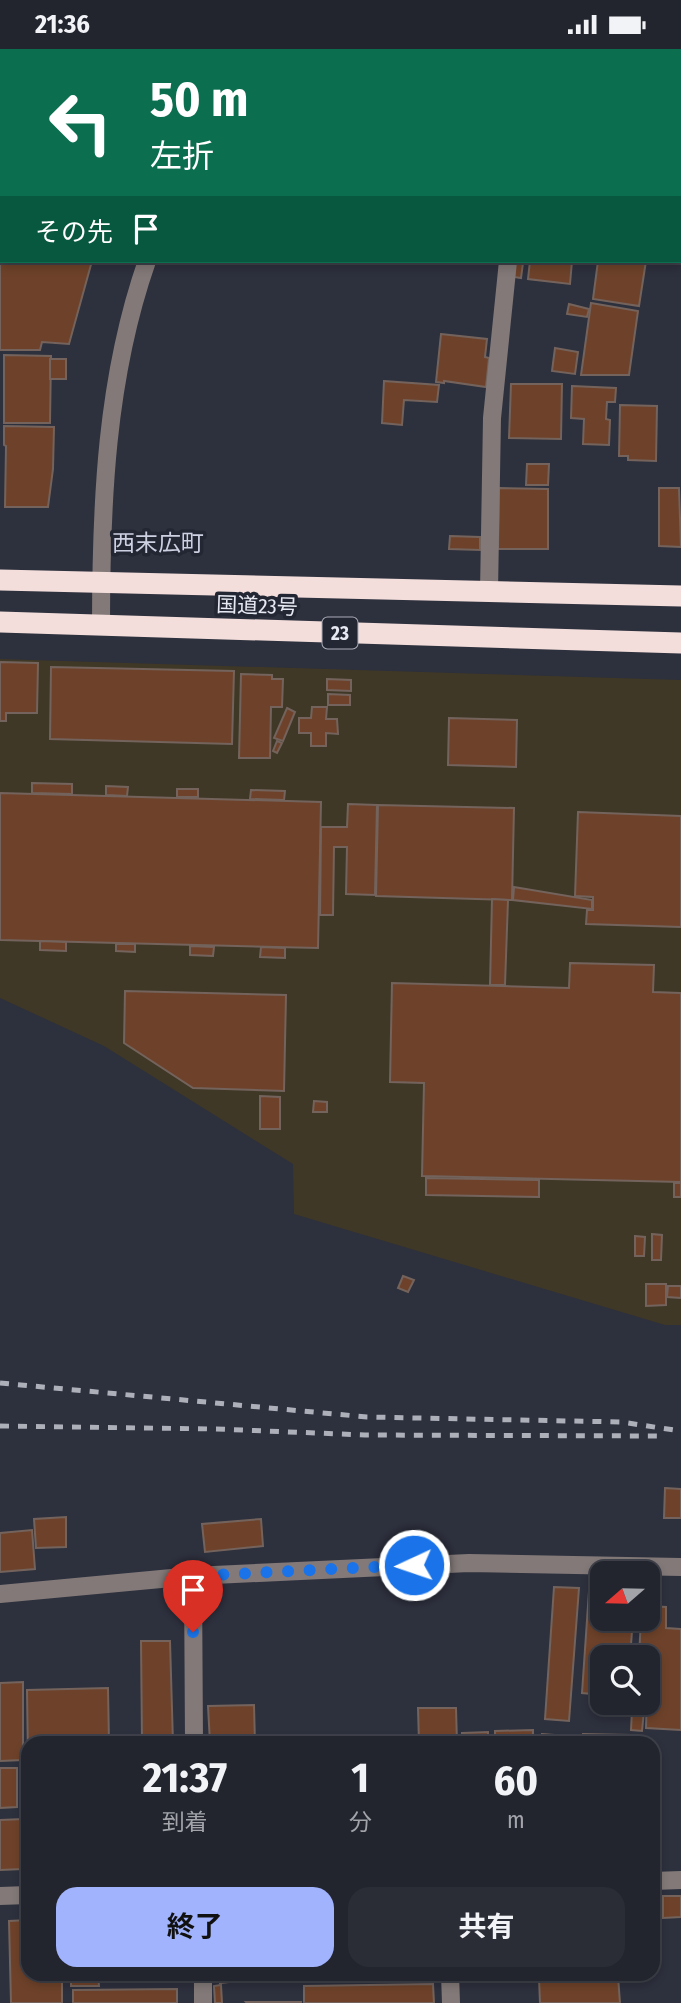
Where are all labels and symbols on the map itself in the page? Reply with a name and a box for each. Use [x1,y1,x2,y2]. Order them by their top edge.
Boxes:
district label: 西末広町 [112,529,204,557]
street label: 国道23号 [216,592,298,620]
road number: 23 [322,617,358,649]
position arrow [377,1528,451,1602]
pin [163,1560,223,1632]
north arrow [590,1561,660,1631]

